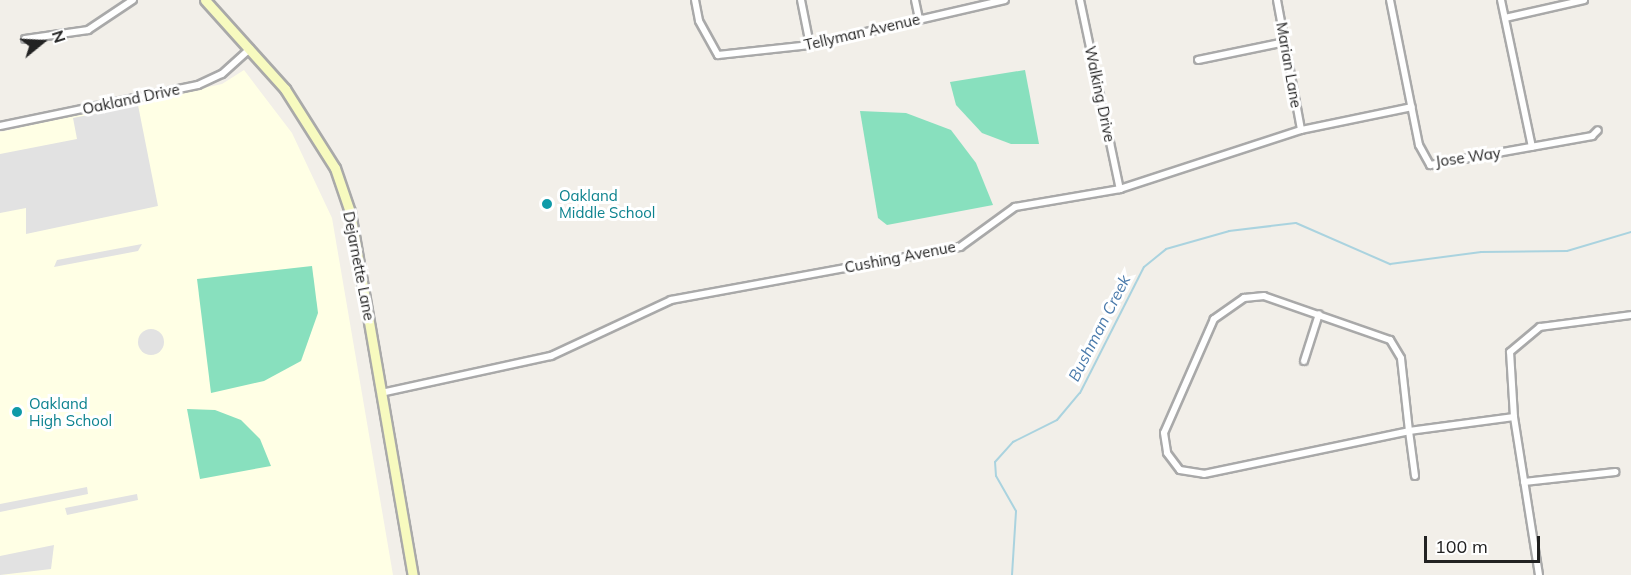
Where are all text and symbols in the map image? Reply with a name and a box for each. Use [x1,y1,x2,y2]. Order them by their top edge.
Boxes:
street label: Tellyman Avenue [802,10,922,54]
north arrow [12,12,72,72]
street label: Marian Lane [1273,21,1305,109]
text: N [48,28,70,45]
street label: Walking Drive [1081,44,1119,144]
street label: Oakland Drive [81,80,181,118]
street label: Jose Way [1434,144,1502,170]
place label: Oakland Middle School [559,186,655,221]
marker: Oakland Middle School [540,197,554,211]
street label: Dejarnette Lane [340,210,378,322]
street label: Cushing Avenue [843,237,957,277]
water label: Bushman Creek [1064,272,1134,384]
place label: Oakland High School [29,394,112,429]
marker: Oakland High School [10,405,24,419]
scale bar [1427,524,1542,562]
text: 100 m [1435,535,1488,558]

